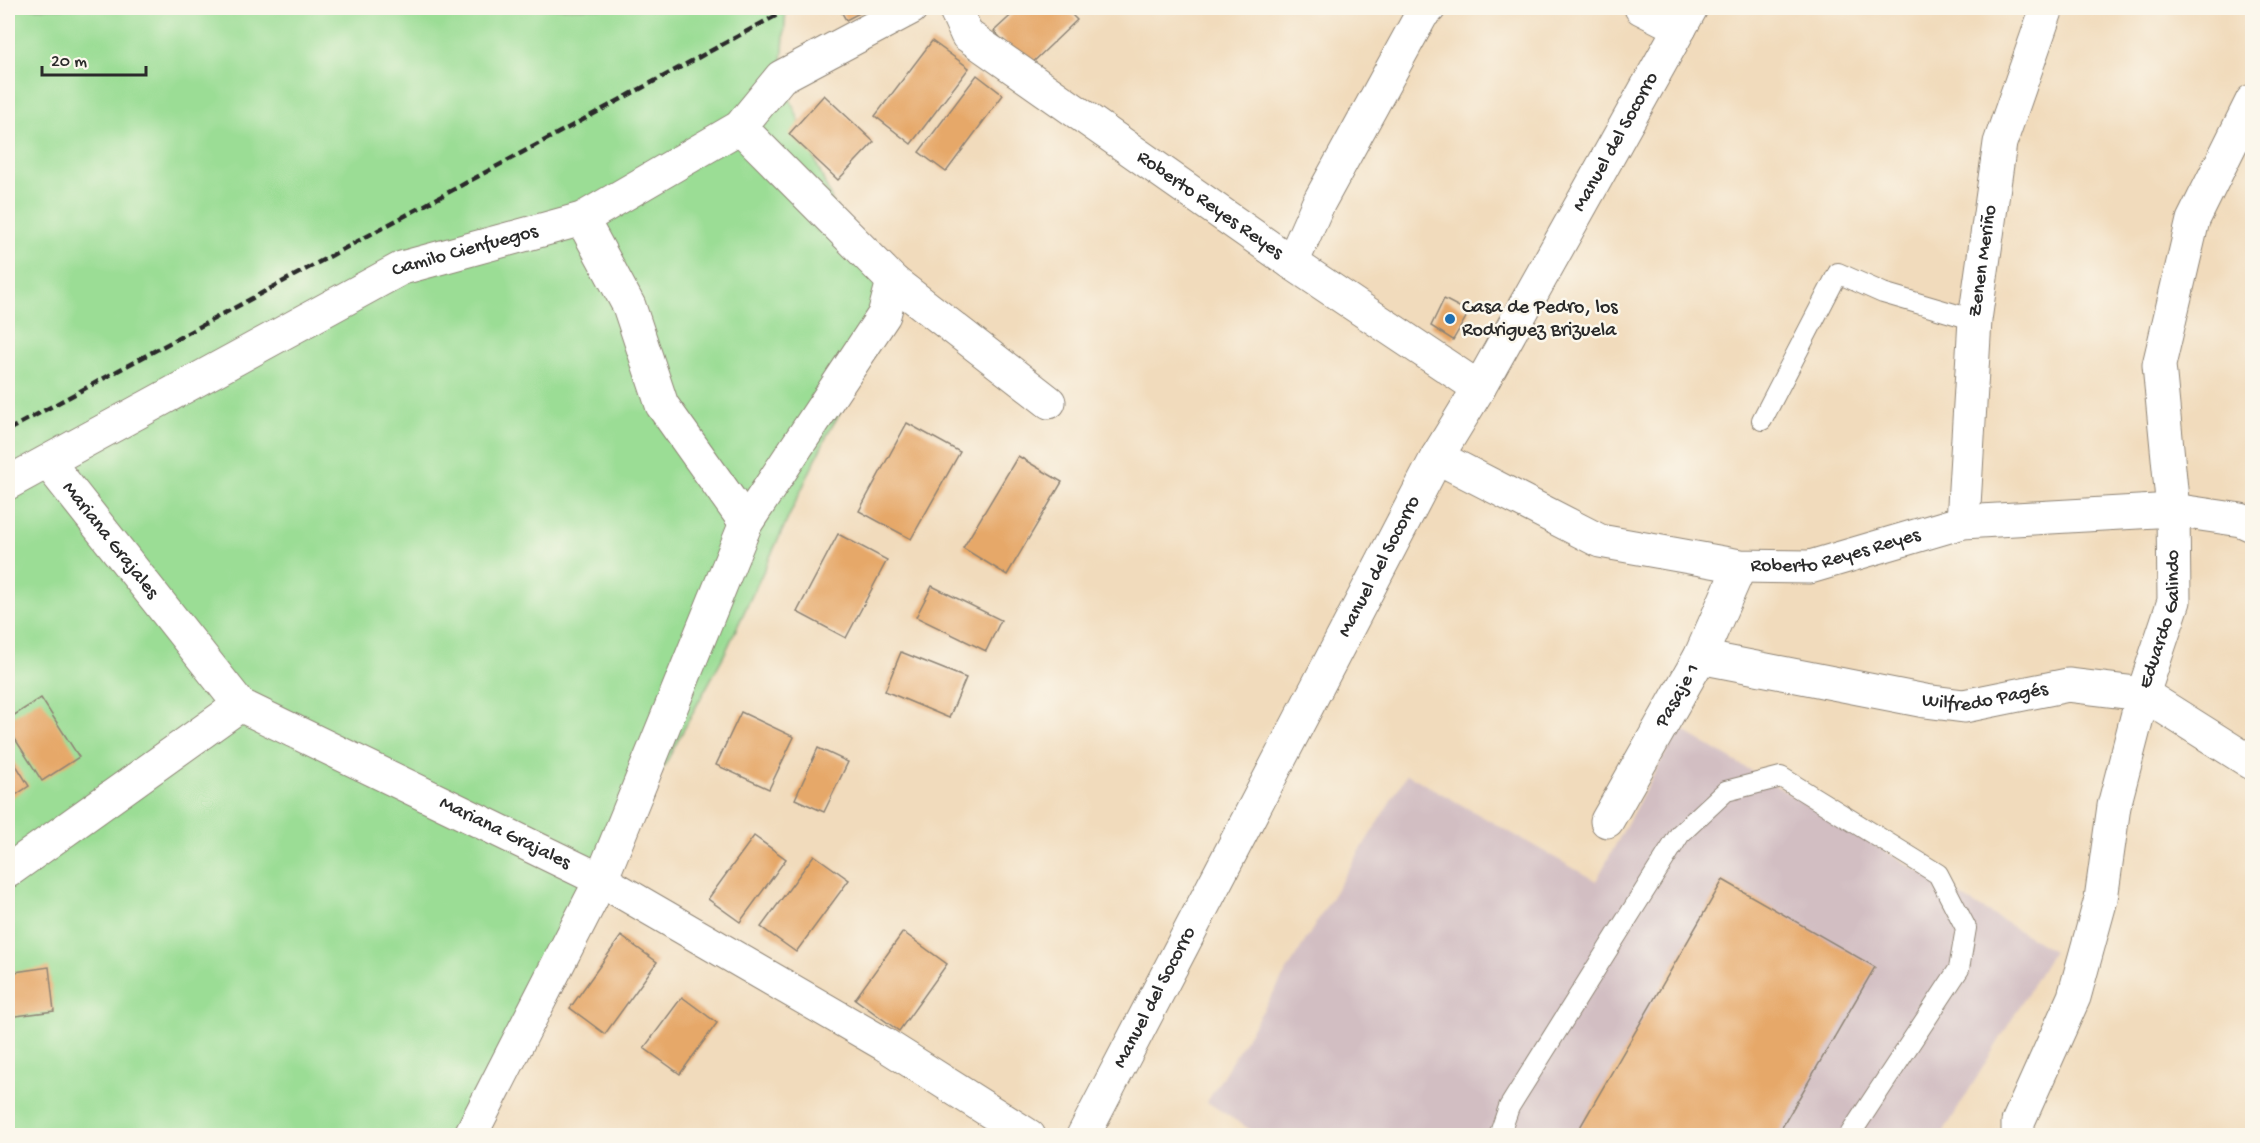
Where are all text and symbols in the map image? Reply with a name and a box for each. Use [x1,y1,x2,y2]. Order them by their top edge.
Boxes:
scale bar [42,39,146,77]
text: 20 m [51,52,87,73]
street label: Manuel del Socorro [1568,68,1664,216]
street label: Roberto Reyes Reyes [1132,146,1288,265]
street label: Zenen Meriño [1964,203,2003,318]
street label: Camilo Cienfuegos [388,220,541,283]
place label: Casa de Pedro, los Rodriguez Brizuela [1462,297,1618,343]
marker: Casa de Pedro, los Rodriguez Brizuela [1443,312,1457,326]
street label: Mariana Grajales [57,477,164,604]
street label: Manuel del Socorro [1334,492,1426,641]
street label: Roberto Reyes Reyes [1750,524,1923,579]
street label: Eduardo Galindo [2134,550,2186,692]
street label: Pasaje 1 [1650,660,1705,733]
street label: Wilfredo Pagés [1921,678,2050,718]
street label: Mariana Grajales [436,792,575,875]
street label: Manuel del Socorro [1109,923,1201,1072]

